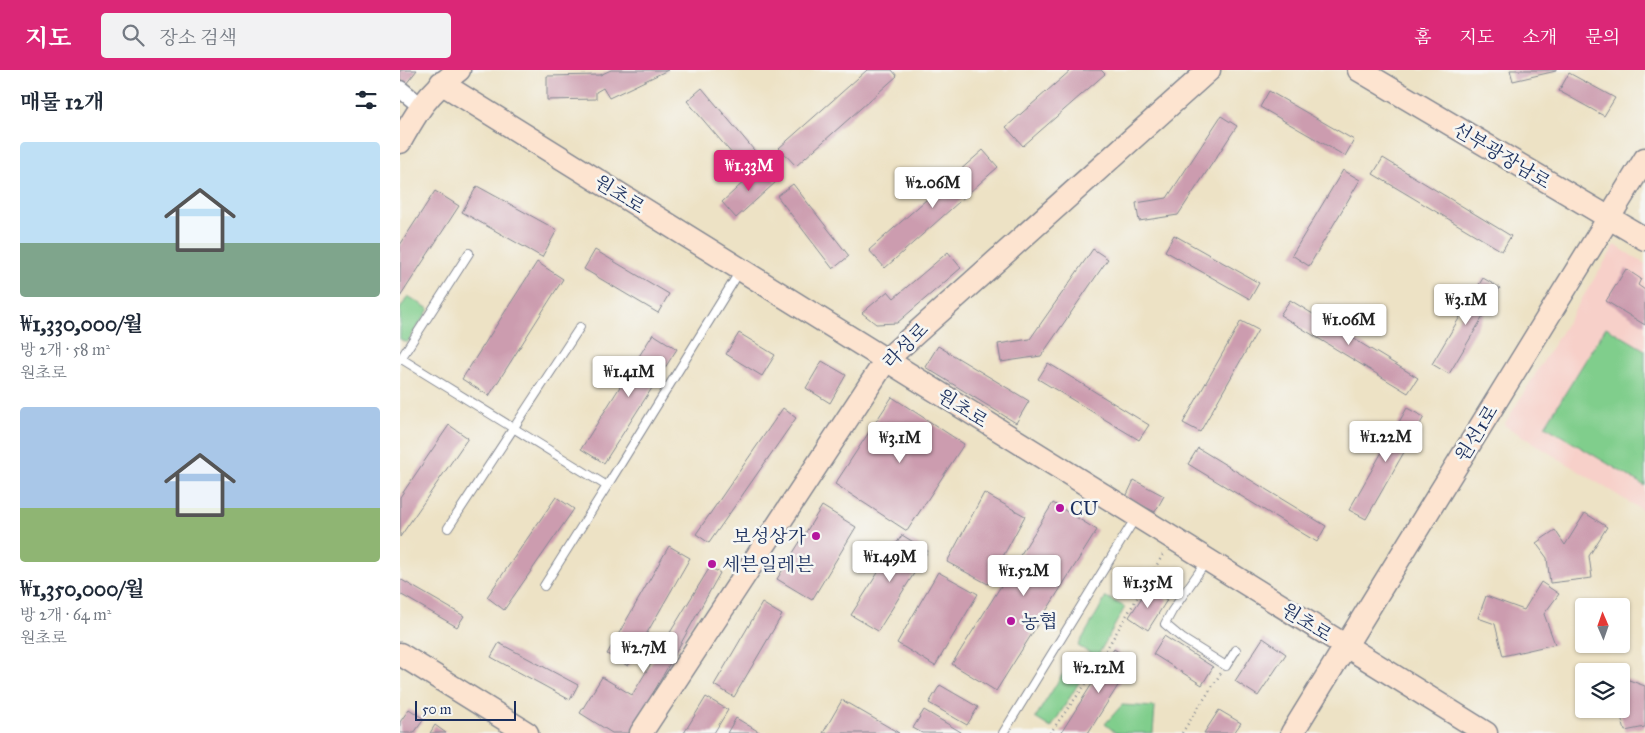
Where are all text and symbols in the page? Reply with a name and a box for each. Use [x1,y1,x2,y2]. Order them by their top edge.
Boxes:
search box [101,13,451,58]
icon: search [119,21,147,49]
text: 지도 [25,23,71,53]
text: 장소 검색 [159,26,237,49]
text: 홈 [1414,26,1432,48]
text: 지도 [1460,26,1494,48]
text: 소개 [1522,26,1557,48]
text: 문의 [1585,26,1620,48]
icon: filters [352,86,380,114]
text: 매물 12개 [20,89,104,115]
street label: 선부광장남로 [1449,117,1555,194]
pin: ₩1.33M [708,150,790,192]
text: ₩1.33M [725,156,773,175]
pin: ₩2.06M [892,166,974,209]
street label: 원초로 [590,170,649,219]
text: ₩2.06M [906,173,960,192]
icon: home [155,175,245,265]
pin: ₩3.1M [1431,284,1501,326]
text: ₩3.1M [1445,290,1487,309]
pin: ₩1.06M [1308,304,1390,346]
text: ₩1.06M [1322,310,1376,329]
text: ₩1,330,000/월 [20,311,143,337]
street label: 라성로 [878,318,933,373]
text: 방 2개 · 58 m² [20,340,110,359]
pin: ₩1.41M [588,356,670,398]
text: ₩1.41M [604,362,654,381]
text: 원초로 [20,363,66,382]
street label: 원초로 [933,384,992,433]
street label: 원선1로 [1450,401,1503,466]
pin: ₩1.22M [1345,420,1427,463]
pin: ₩3.1M [865,422,935,464]
text: ₩1.22M [1360,427,1412,446]
text: ₩3.1M [879,428,921,447]
icon: home [155,440,245,530]
place label: CU [1070,497,1098,520]
marker: CU [1054,502,1066,514]
place label: 보성상가 [733,525,807,548]
marker: 보성상가 [810,530,822,542]
pin: ₩1.49M [849,540,931,583]
text: ₩1.49M [863,547,917,566]
place label: 세븐일레븐 [722,553,814,576]
pin: ₩1.52M [983,554,1065,597]
marker: 세븐일레븐 [706,558,718,570]
text: ₩1.52M [999,561,1049,580]
pin: ₩1.35M [1107,566,1189,609]
text: ₩1.35M [1123,573,1173,592]
text: ₩1,350,000/월 [20,576,145,602]
street label: 원초로 [1277,598,1336,647]
north arrow [1575,598,1630,652]
map controls [1575,598,1630,718]
text: 방 2개 · 64 m² [20,605,111,624]
place label: 농협 [1021,610,1058,633]
marker: 농협 [1005,615,1017,627]
text: 원초로 [20,628,66,647]
pin: ₩2.7M [609,632,679,674]
text: ₩2.7M [621,638,667,657]
pin: ₩2.12M [1058,652,1140,694]
text: ₩2.12M [1073,658,1125,677]
button: layers [1575,663,1630,718]
scale bar [415,698,516,721]
text: 50 m [422,701,451,718]

